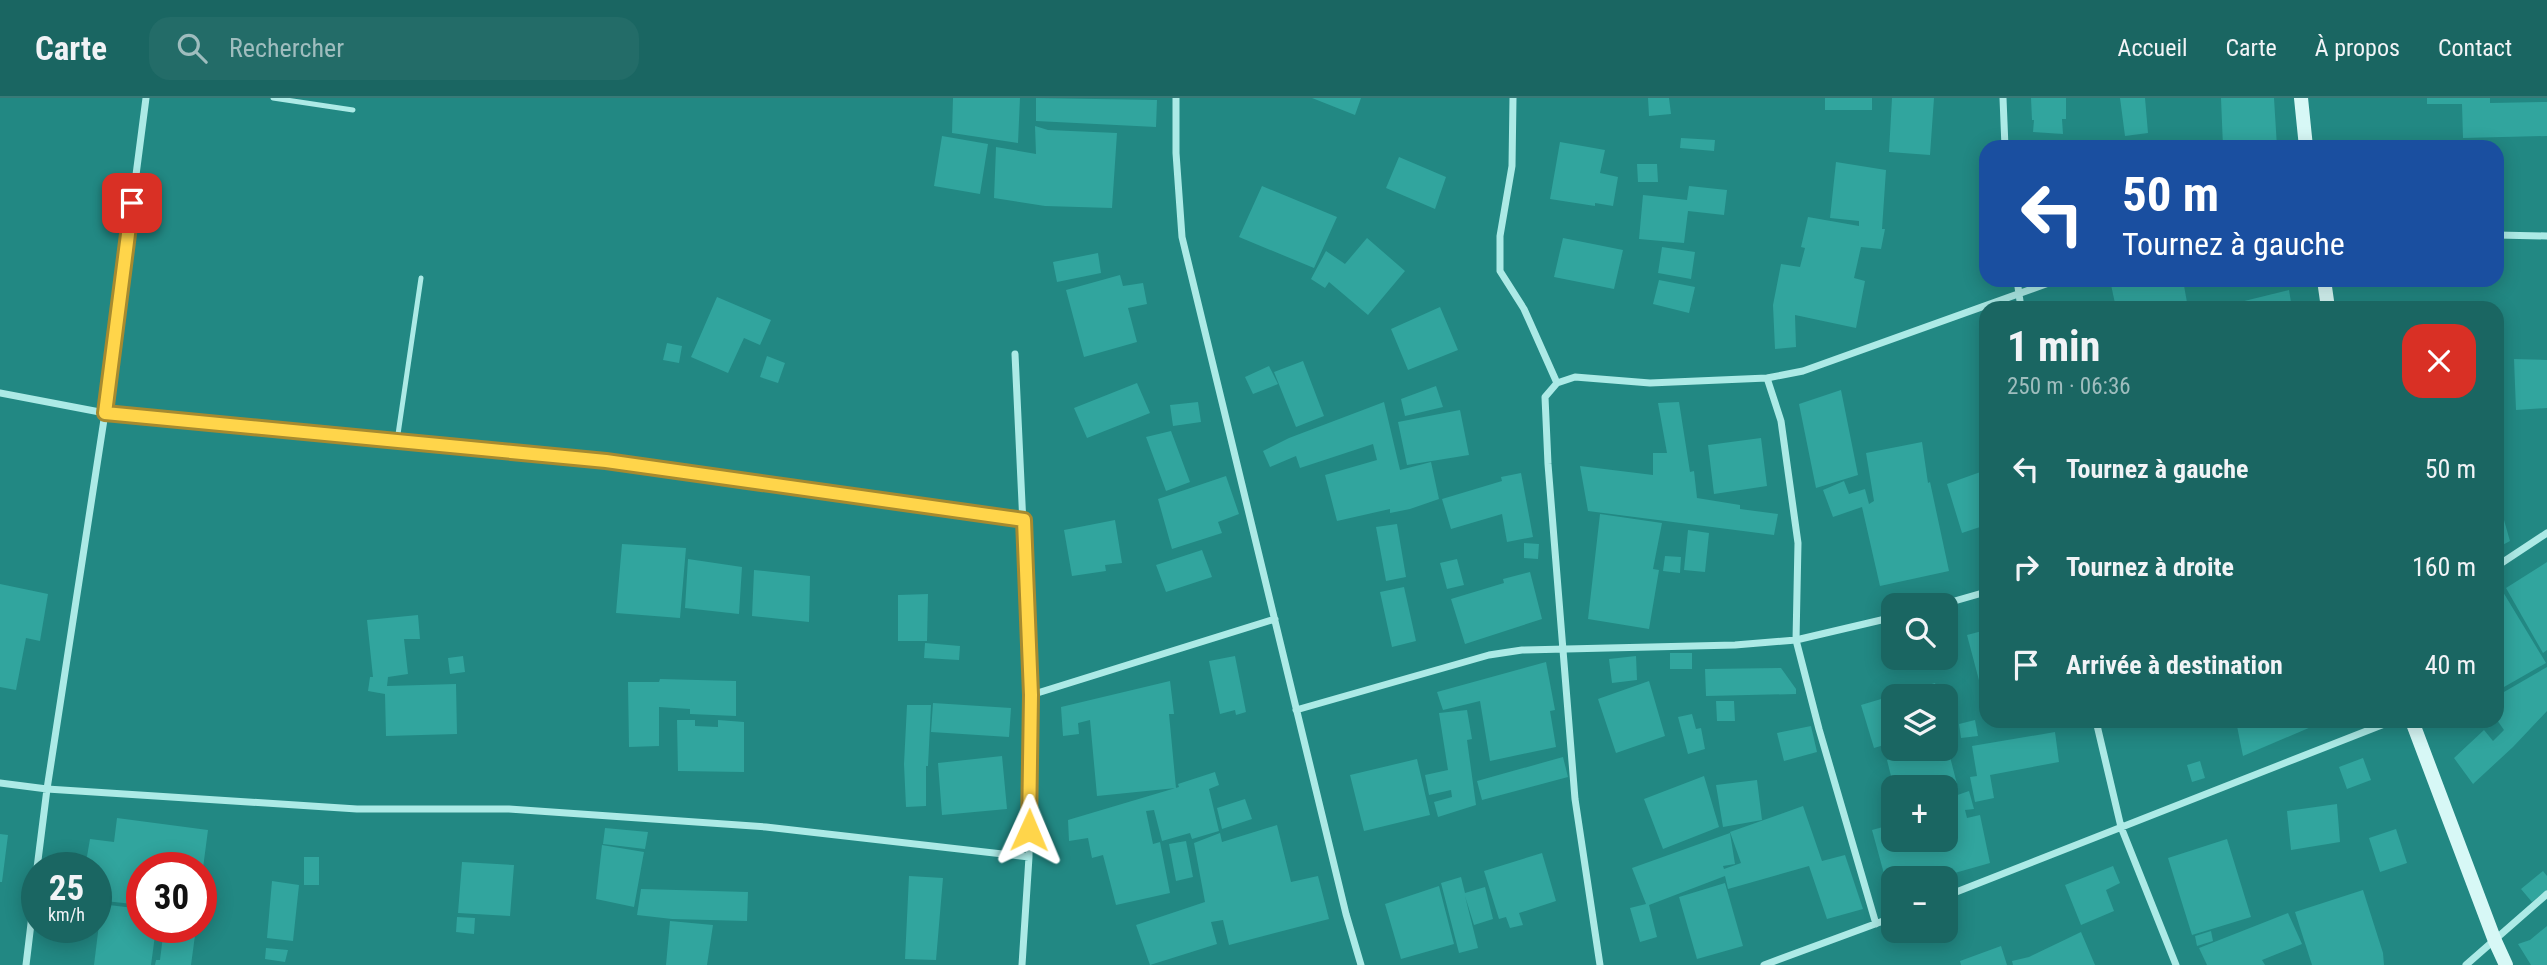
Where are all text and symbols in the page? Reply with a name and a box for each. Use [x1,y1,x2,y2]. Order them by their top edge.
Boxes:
search box [149,17,639,80]
text: Carte [35,29,107,68]
icon: search [173,29,211,67]
text: Rechercher [229,33,344,63]
text: Accueil [2118,34,2187,62]
text: Carte [2225,34,2277,62]
text: À propos [2315,34,2400,62]
text: Contact [2438,34,2512,62]
text: 50 m [2122,166,2219,223]
icon: left [2007,168,2098,259]
pin [102,173,162,233]
icon: arrive [113,184,151,222]
text: Tournez à gauche [2122,225,2345,263]
text: 1 min [2007,322,2100,371]
button: close [2402,324,2476,398]
text: 250 m · 06:36 [2007,373,2131,400]
icon: left [2007,450,2045,488]
text: Tournez à gauche [2066,454,2248,484]
text: 50 m [2425,454,2476,484]
icon: right [2007,548,2045,586]
text: Tournez à droite [2066,552,2234,582]
text: 160 m [2412,552,2476,582]
map controls [1881,593,1958,943]
button: search [1881,593,1958,670]
icon: arrive [2007,646,2045,684]
text: Arrivée à destination [2066,650,2283,680]
text: 40 m [2425,650,2476,680]
button: layers [1881,684,1958,761]
button: + [1881,775,1958,852]
position arrow [992,793,1066,867]
speed limit sign: 30 [126,852,217,943]
button: − [1881,866,1958,943]
text: 25 [49,868,84,909]
text: km/h [48,904,85,925]

